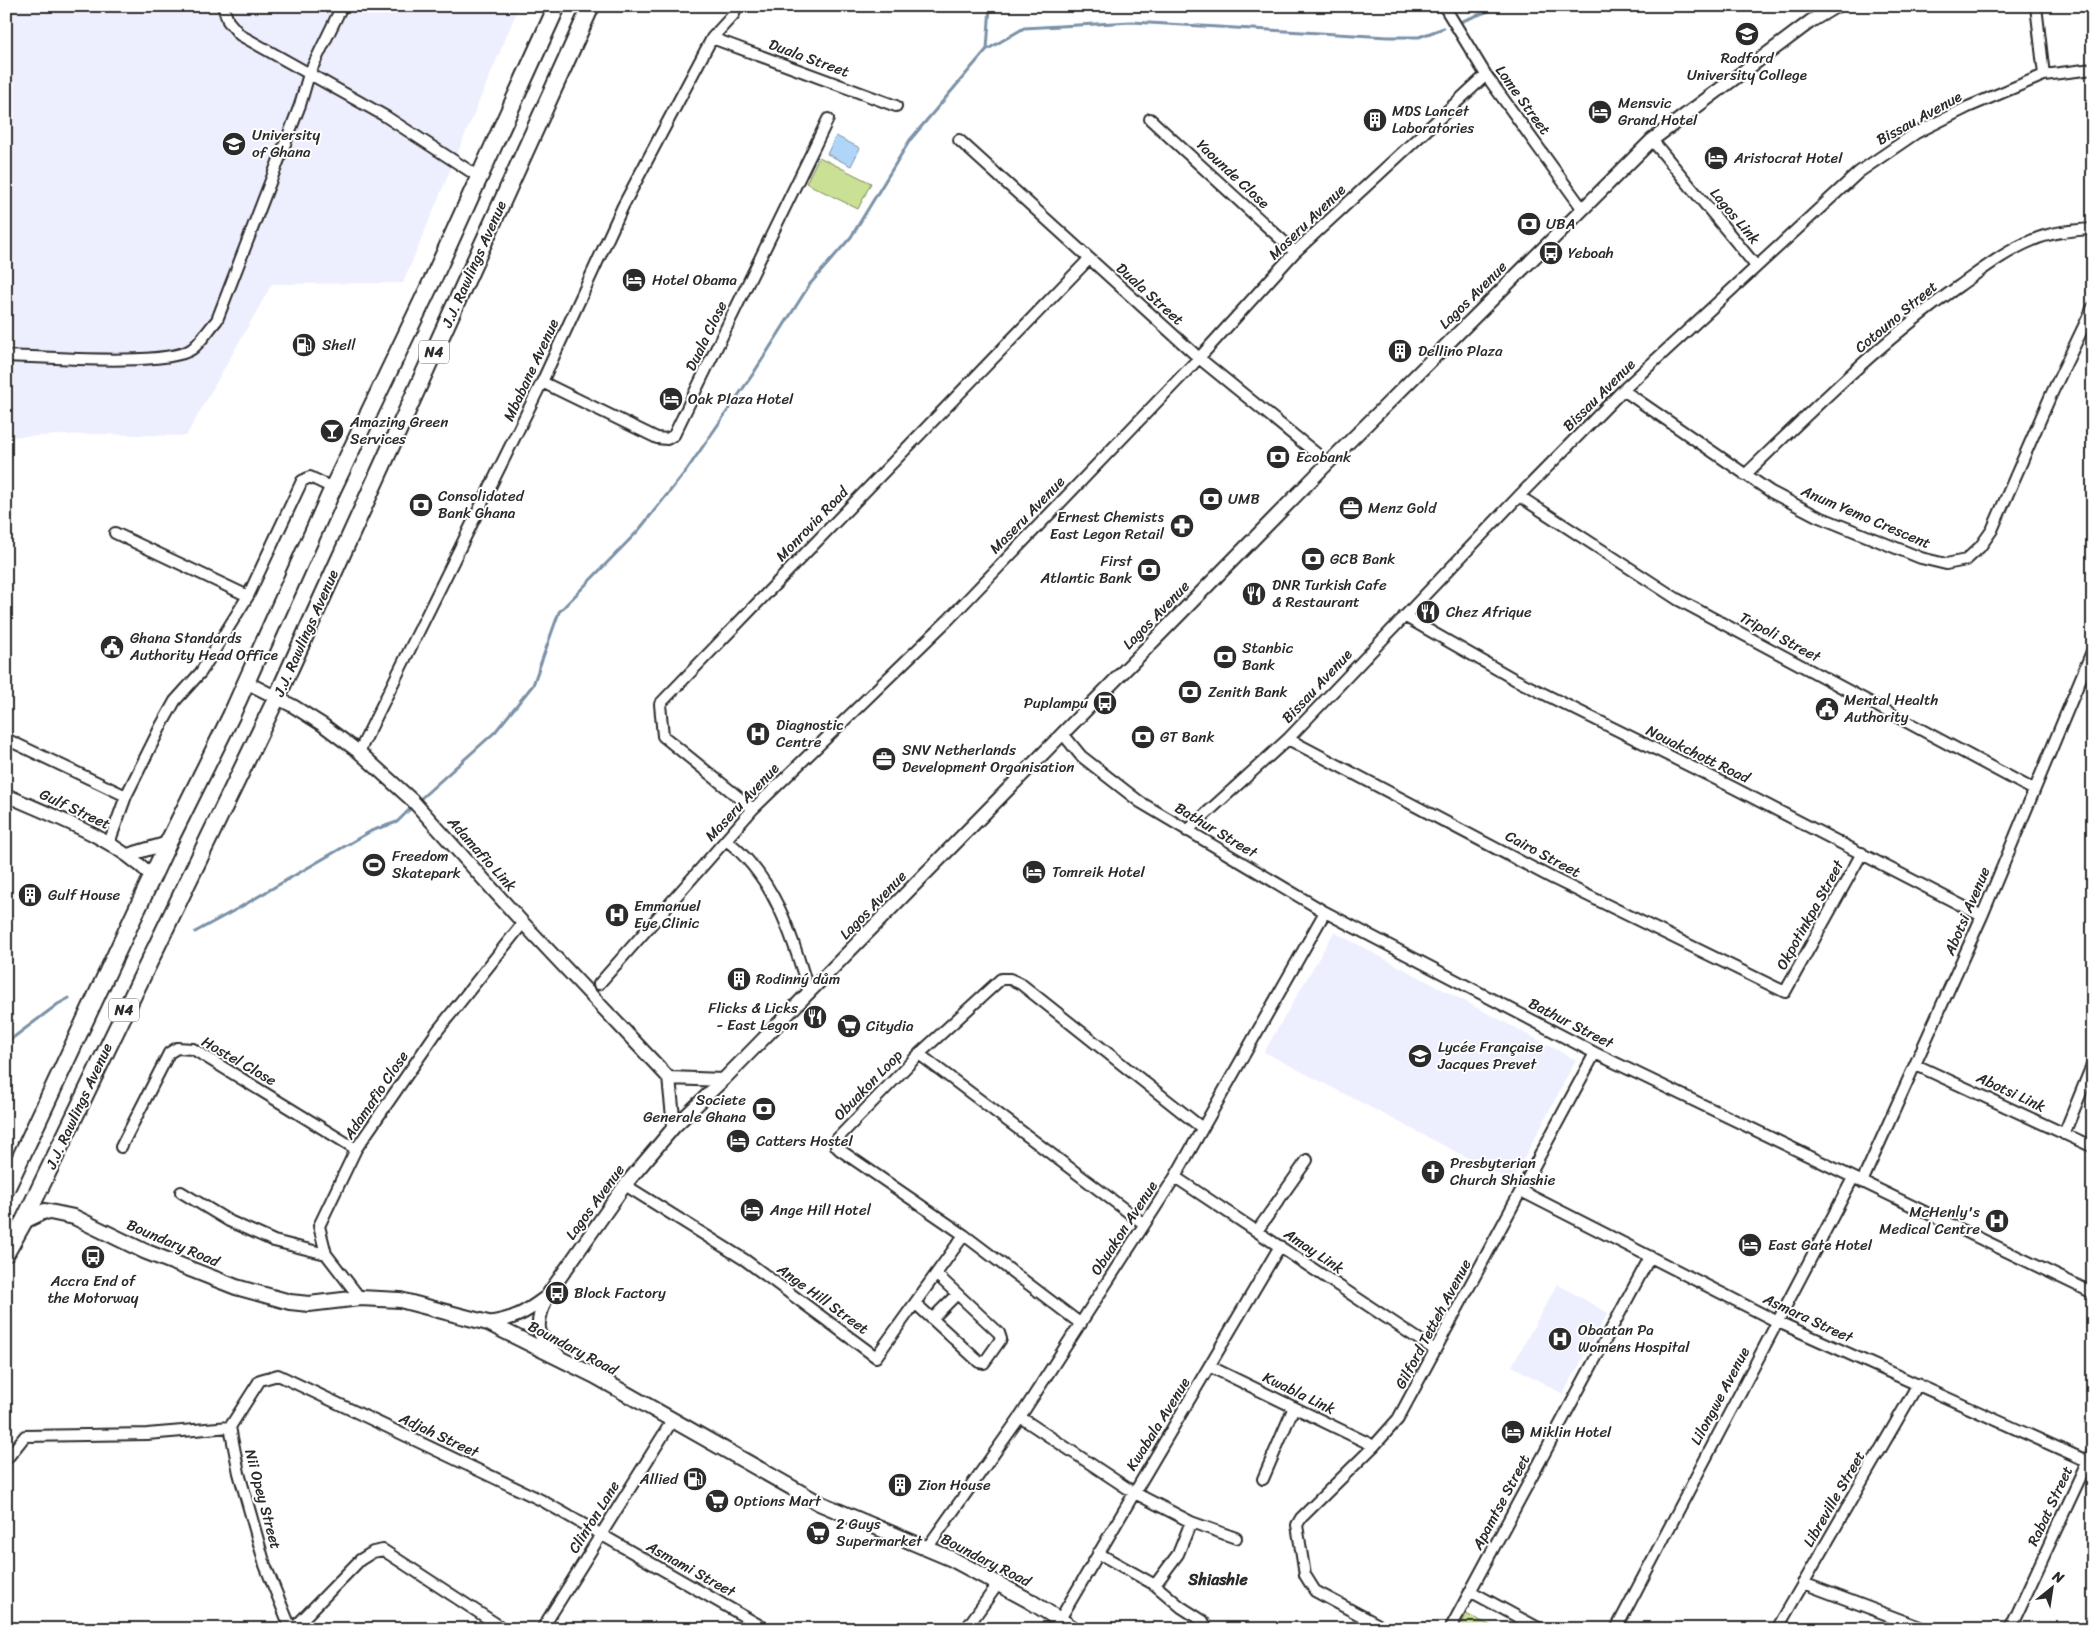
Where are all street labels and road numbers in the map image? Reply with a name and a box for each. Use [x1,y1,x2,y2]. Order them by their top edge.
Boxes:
street label: Duala Street [765,31,853,85]
street label: Lome Street [1489,59,1558,141]
street label: Bissau Avenue [1871,84,1967,152]
street label: Yaounde Close [1190,133,1276,215]
street label: Maseru Avenue [1262,178,1352,266]
street label: Lagos Link [1703,182,1767,251]
street label: J.J. Rawlings Avenue [434,196,514,333]
street label: Lagos Avenue [1433,254,1514,335]
street label: Duala Street [1110,256,1190,332]
street label: Cotouno Street [1849,274,1944,360]
street label: Duala Close [678,296,734,376]
street label: Mbabane Avenue [496,314,566,426]
road number: N4 [419,341,449,364]
street label: Bissau Avenue [1556,352,1642,438]
street label: Maseru Avenue [983,470,1071,560]
street label: Anum Yemo Crescent [1796,478,1935,556]
street label: Monrovia Road [769,480,856,568]
street label: J.J. Rawlings Avenue [266,565,346,702]
street label: Lagos Avenue [1116,574,1196,656]
street label: Tripoli Street [1735,605,1826,670]
street label: Bissau Avenue [1275,642,1359,730]
street label: Nouakchott Road [1642,718,1755,791]
street label: Maseru Avenue [698,756,786,848]
street label: Gulf Street [35,781,115,837]
street label: Bathur Street [1170,795,1263,865]
street label: Adamafio Link [440,810,523,898]
street label: Cairo Street [1500,823,1586,885]
street label: Okpotinkpa Street [1769,854,1852,975]
street label: Abotsi Avenue [1936,862,1998,960]
street label: Lagos Avenue [833,864,913,946]
street label: Bathur Street [1524,990,1619,1056]
road number: N4 [109,998,139,1022]
street label: Hostel Close [196,1029,282,1093]
street label: J.J. Rawlings Avenue [38,1039,120,1174]
street label: Obuakon Loop [827,1043,909,1127]
street label: Adamafio Close [336,1045,416,1146]
street label: Abotsi Link [1971,1064,2050,1119]
street label: Lagos Avenue [559,1158,632,1245]
street label: Obuakon Avenue [1083,1175,1165,1281]
street label: Boundary Road [123,1212,224,1275]
street label: Amay Link [1278,1221,1350,1281]
street label: Gilford Tetteh Avenue [1388,1254,1478,1394]
street label: Ange Hill Street [771,1256,875,1342]
street label: Asmara Street [1758,1285,1858,1351]
street label: Boundary Road [523,1313,624,1383]
street label: Lilongwe Avenue [1683,1342,1757,1450]
street label: Kwabla Link [1258,1364,1340,1422]
street label: Kwabala Avenue [1119,1372,1197,1476]
street label: Adjah Street [394,1405,484,1465]
street label: Nii Opey Street [237,1446,289,1552]
street label: Libreville Street [1796,1446,1872,1552]
street label: Apamtse Street [1464,1449,1537,1555]
street label: Rabat Street [2020,1461,2080,1550]
street label: Clinton Lane [561,1475,627,1559]
street label: Boundary Road [936,1526,1037,1594]
street label: Asmami Street [641,1533,741,1605]

